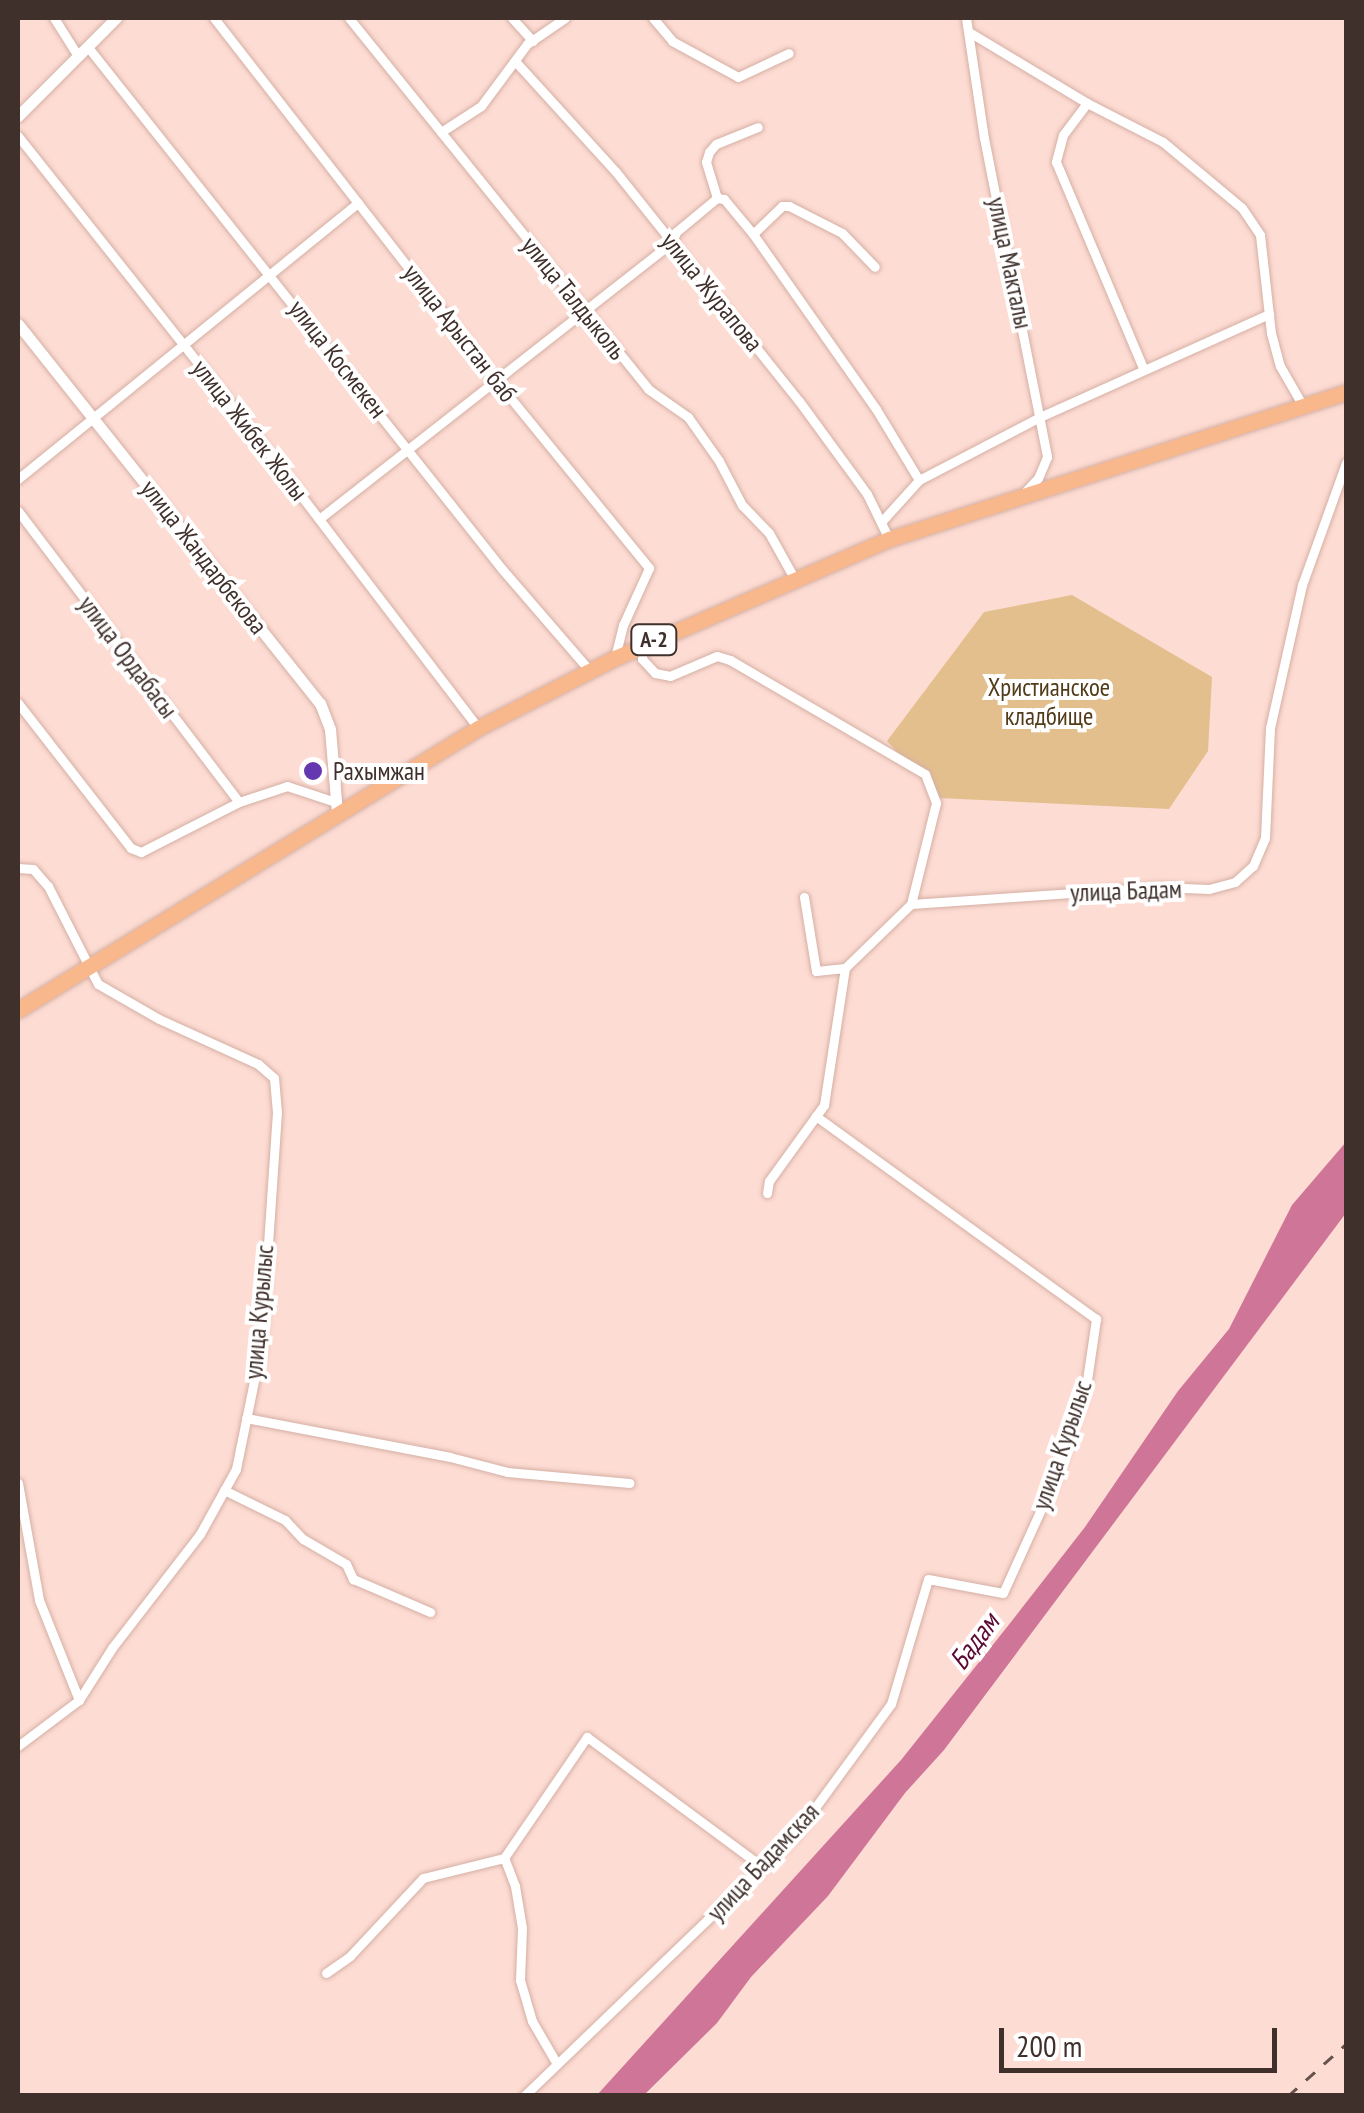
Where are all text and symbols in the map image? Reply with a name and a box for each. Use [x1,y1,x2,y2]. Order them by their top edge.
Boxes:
street label: улица Макталы [981,194,1039,332]
street label: улица Журапова [655,226,769,358]
street label: улица Талдыколь [515,230,633,366]
street label: улица Арыстан баб [397,258,523,408]
street label: улица Космекен [283,294,393,424]
street label: улица Жибек Жолы [186,354,314,506]
street label: улица Жандарбекова [135,474,273,640]
street label: улица Ордабасы [72,590,184,724]
road number: A-2 [629,623,679,657]
park label: Христианское кладбище [988,673,1110,732]
place label: Рахымжан [333,756,425,786]
marker: Рахымжан [302,760,324,782]
street label: улица Бадам [1070,874,1182,908]
street label: улица Курылыс [238,1243,280,1381]
street label: улица Курылыс [1026,1376,1098,1514]
water label: Бадам [942,1606,1006,1676]
street label: улица Бадамская [701,1797,825,1927]
scale bar [1004,2008,1282,2070]
text: 200 m [1016,2026,1082,2065]

